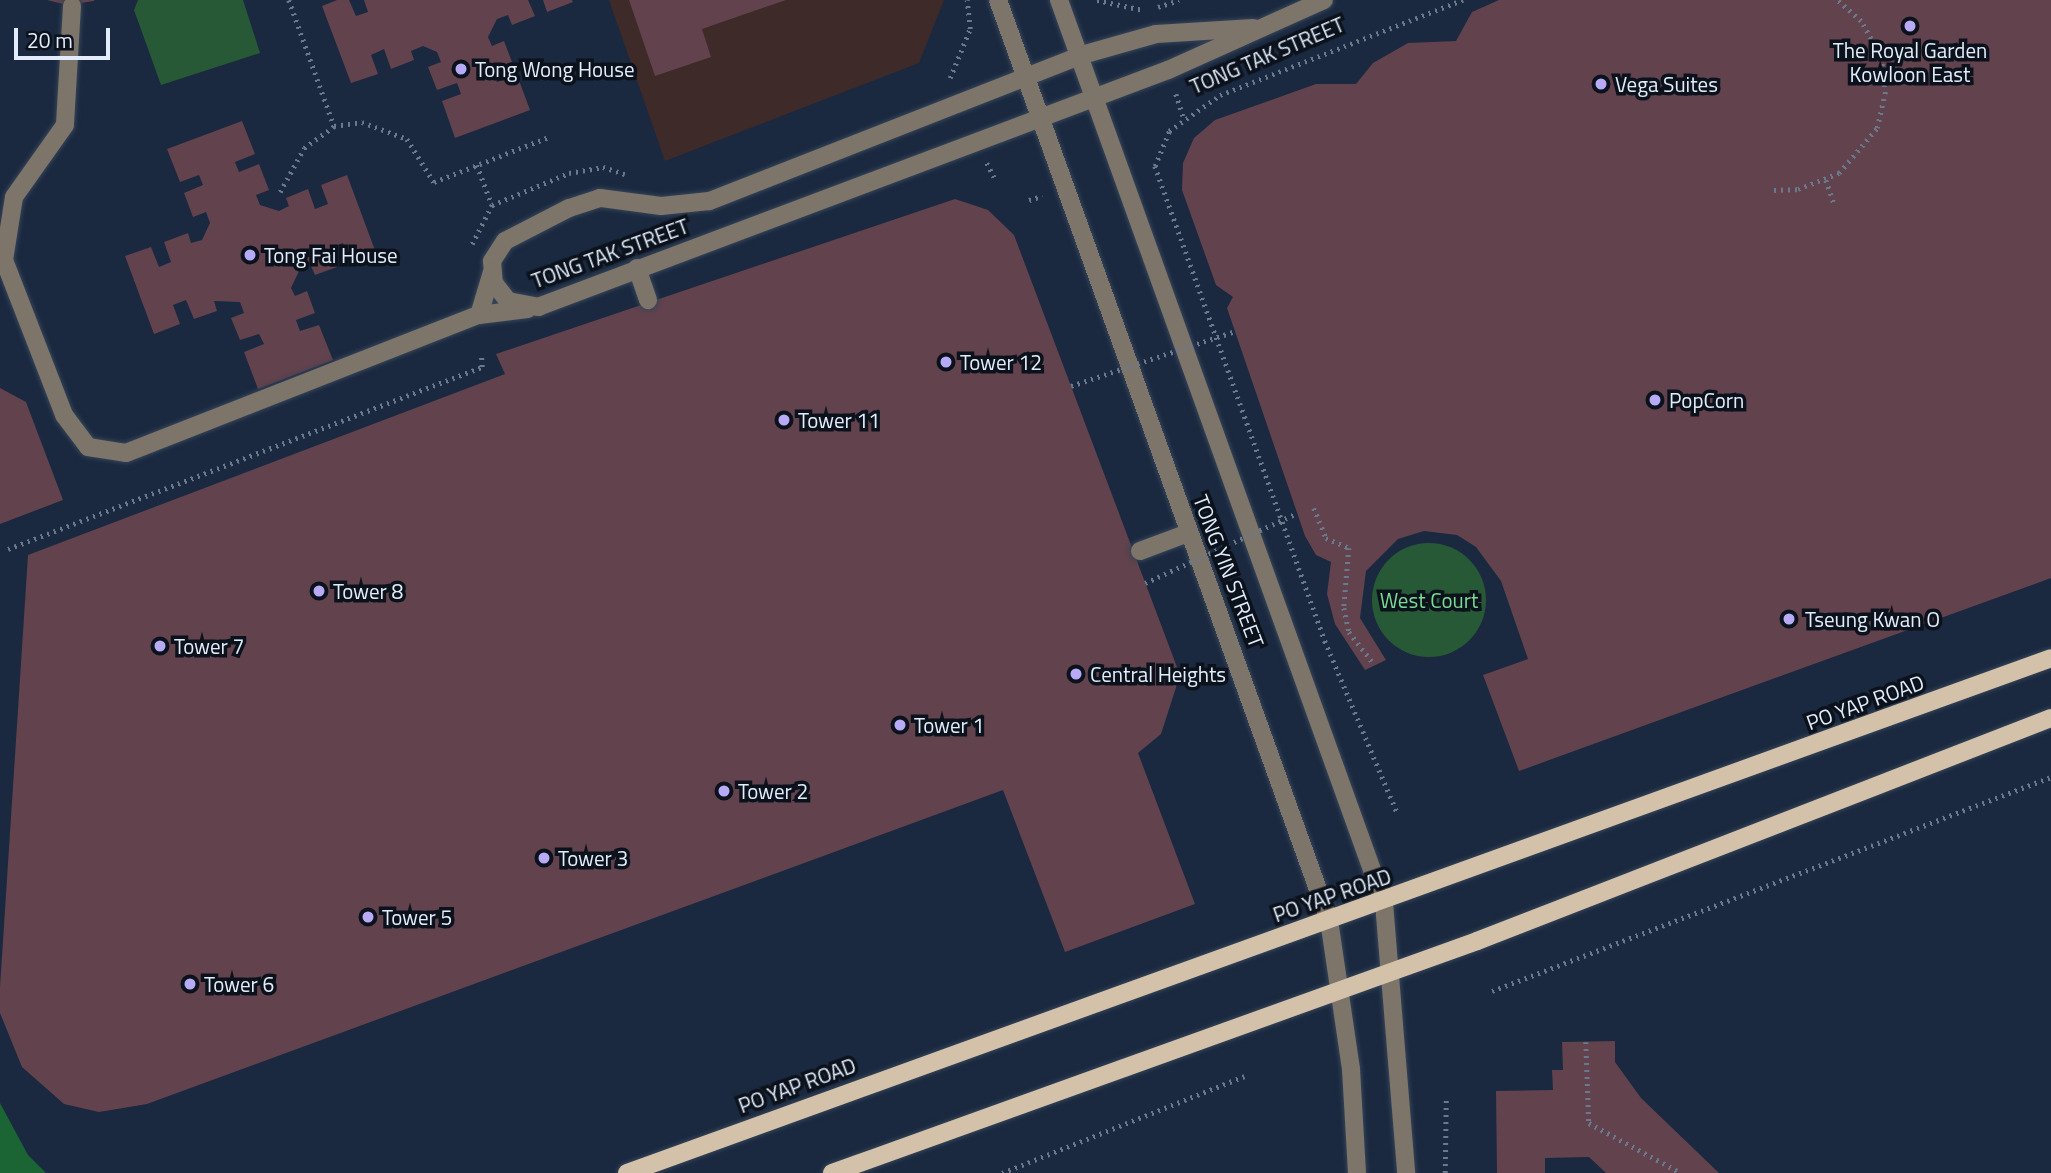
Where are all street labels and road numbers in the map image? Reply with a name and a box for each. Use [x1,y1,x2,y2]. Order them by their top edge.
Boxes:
street label: TONG TAK STREET [1186,11,1348,99]
street label: TONG TAK STREET [528,213,692,293]
street label: TONG YIN STREET [1188,491,1270,651]
street label: PO YAP ROAD [1803,669,1927,735]
street label: PO YAP ROAD [1270,863,1394,927]
street label: PO YAP ROAD [735,1052,859,1118]

